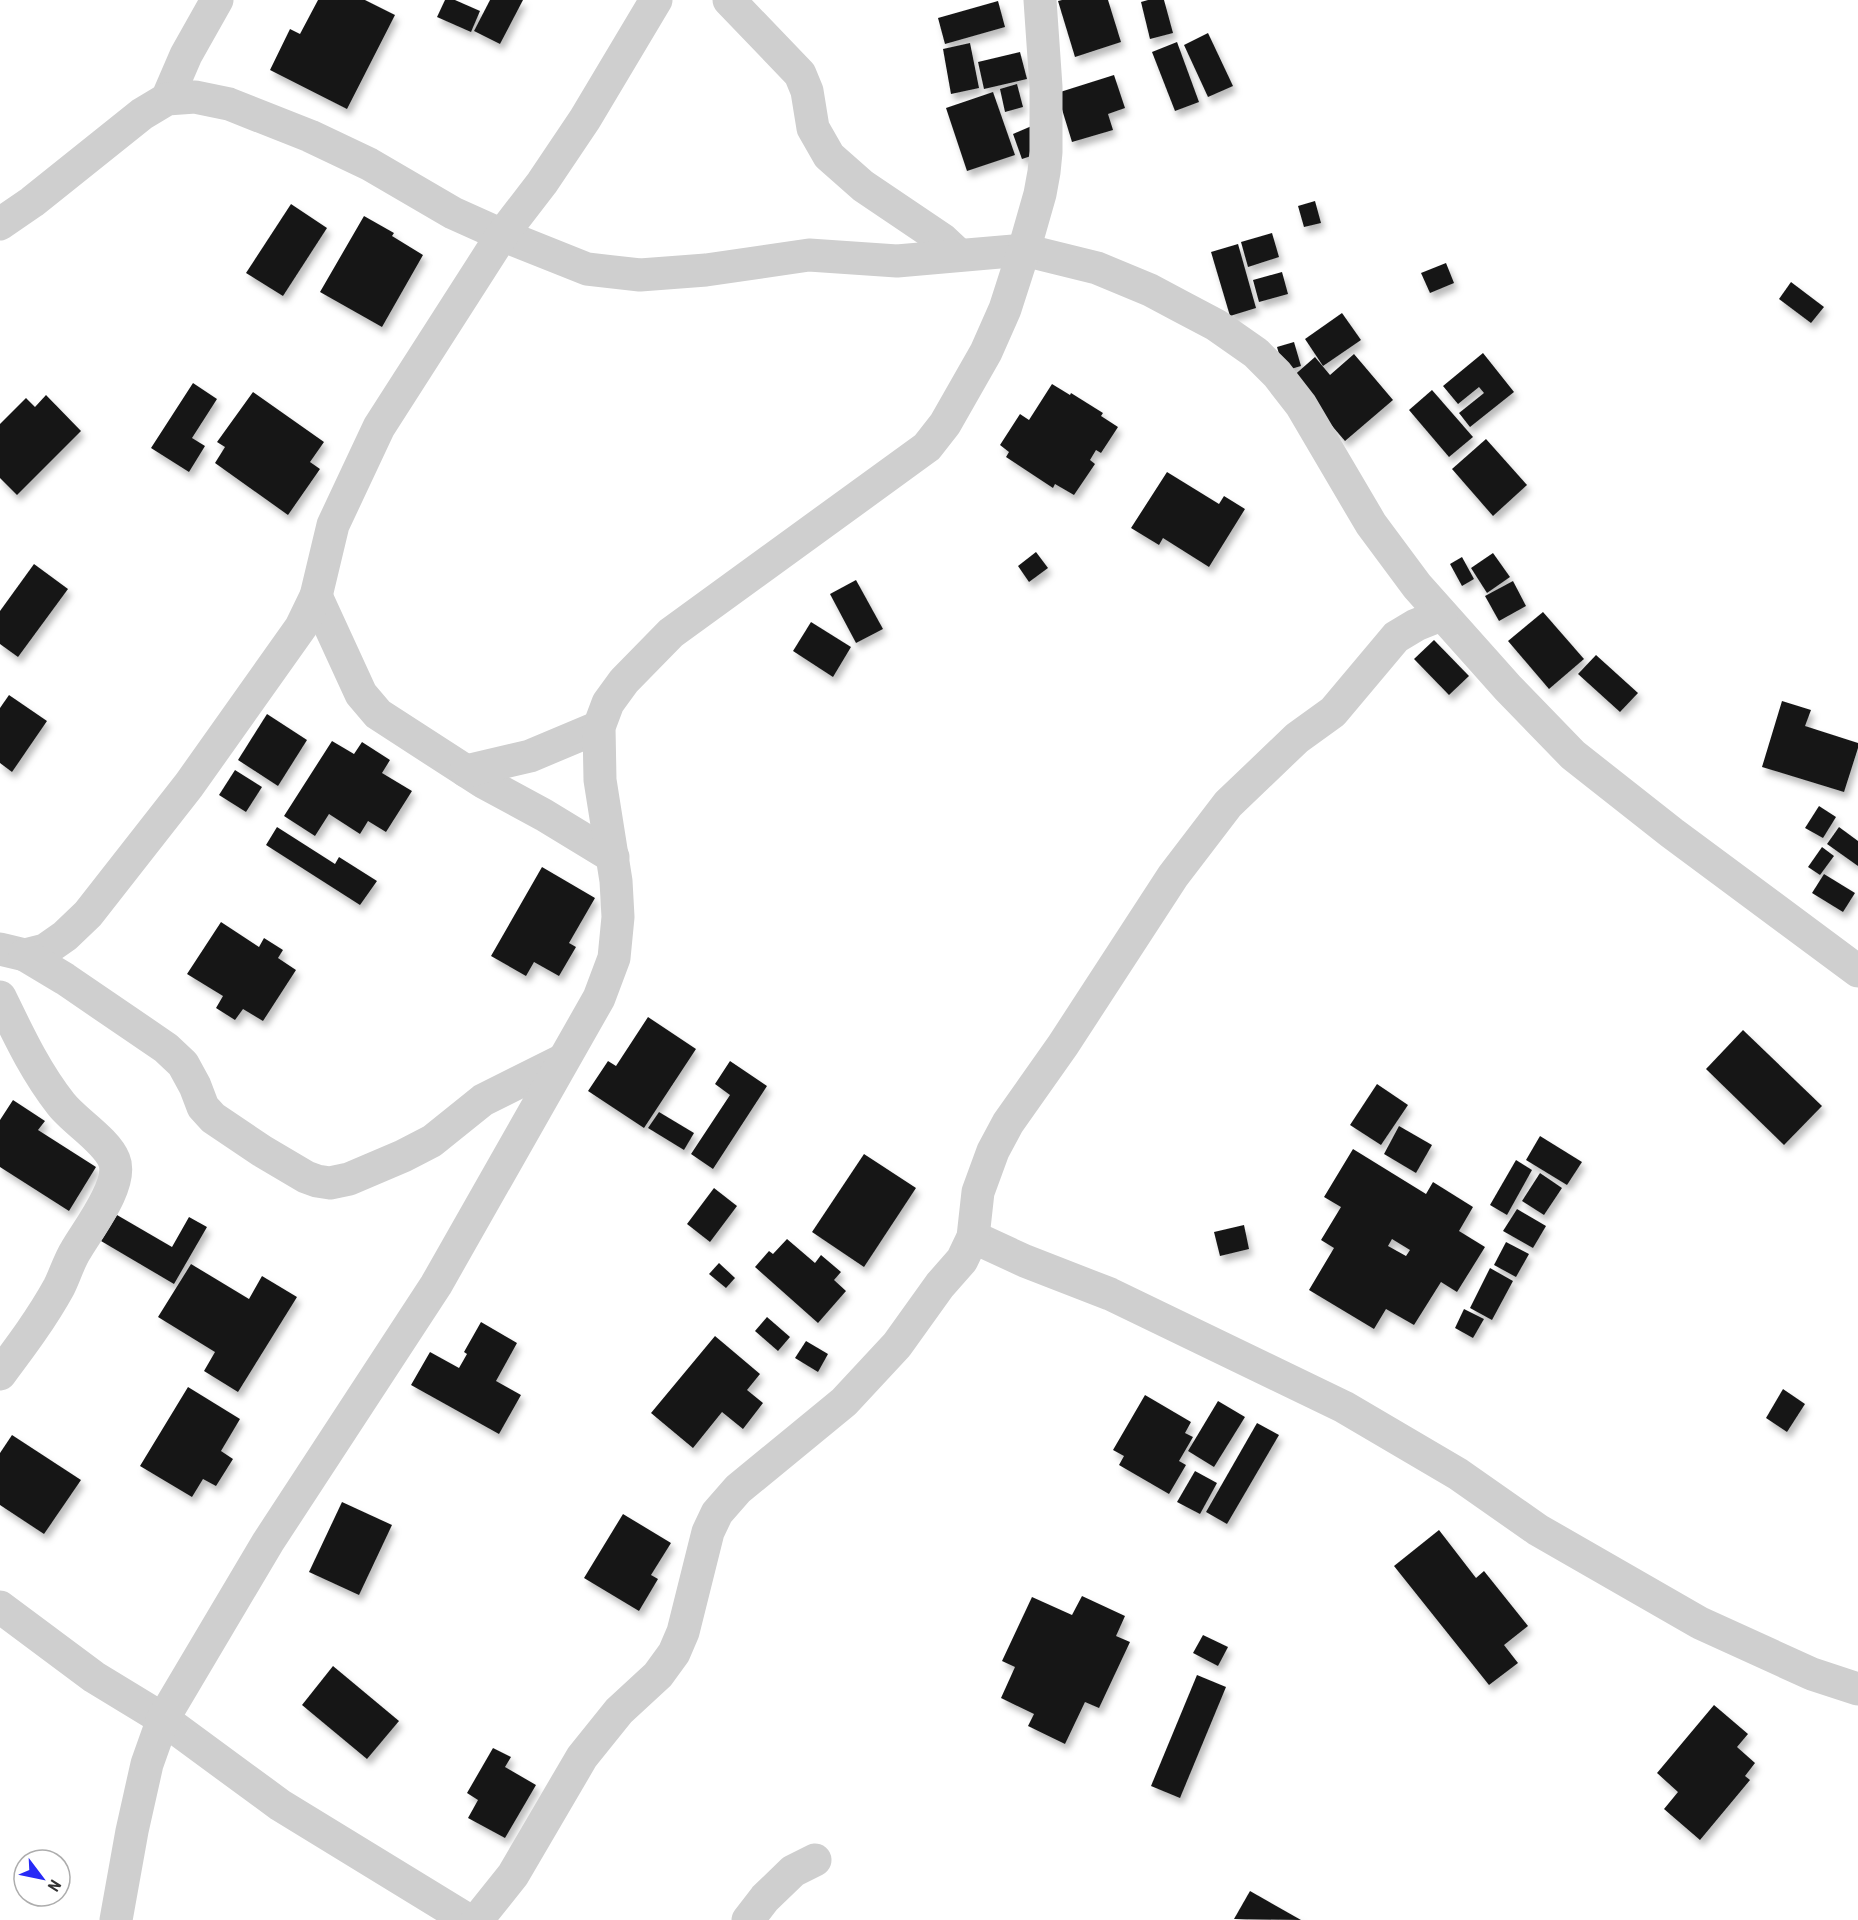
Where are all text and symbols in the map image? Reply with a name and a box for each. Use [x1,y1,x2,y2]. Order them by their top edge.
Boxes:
north arrow [12,1848,72,1908]
text: N [44,1876,65,1895]

